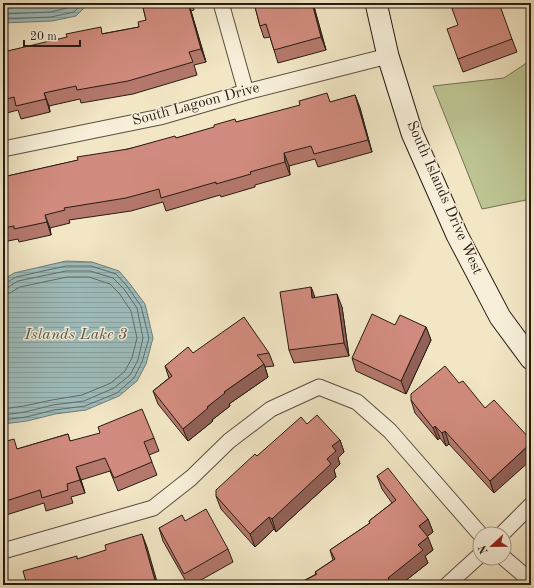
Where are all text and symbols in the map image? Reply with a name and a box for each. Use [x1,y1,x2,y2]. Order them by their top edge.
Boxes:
scale bar [24,22,80,48]
text: 20 m [30,31,57,43]
street label: South Lagoon Drive [131,81,261,129]
street label: South Islands Drive West [403,119,485,277]
water label: Islands Lake 3 [24,327,127,343]
north arrow [472,526,512,566]
text: N [477,543,491,555]

